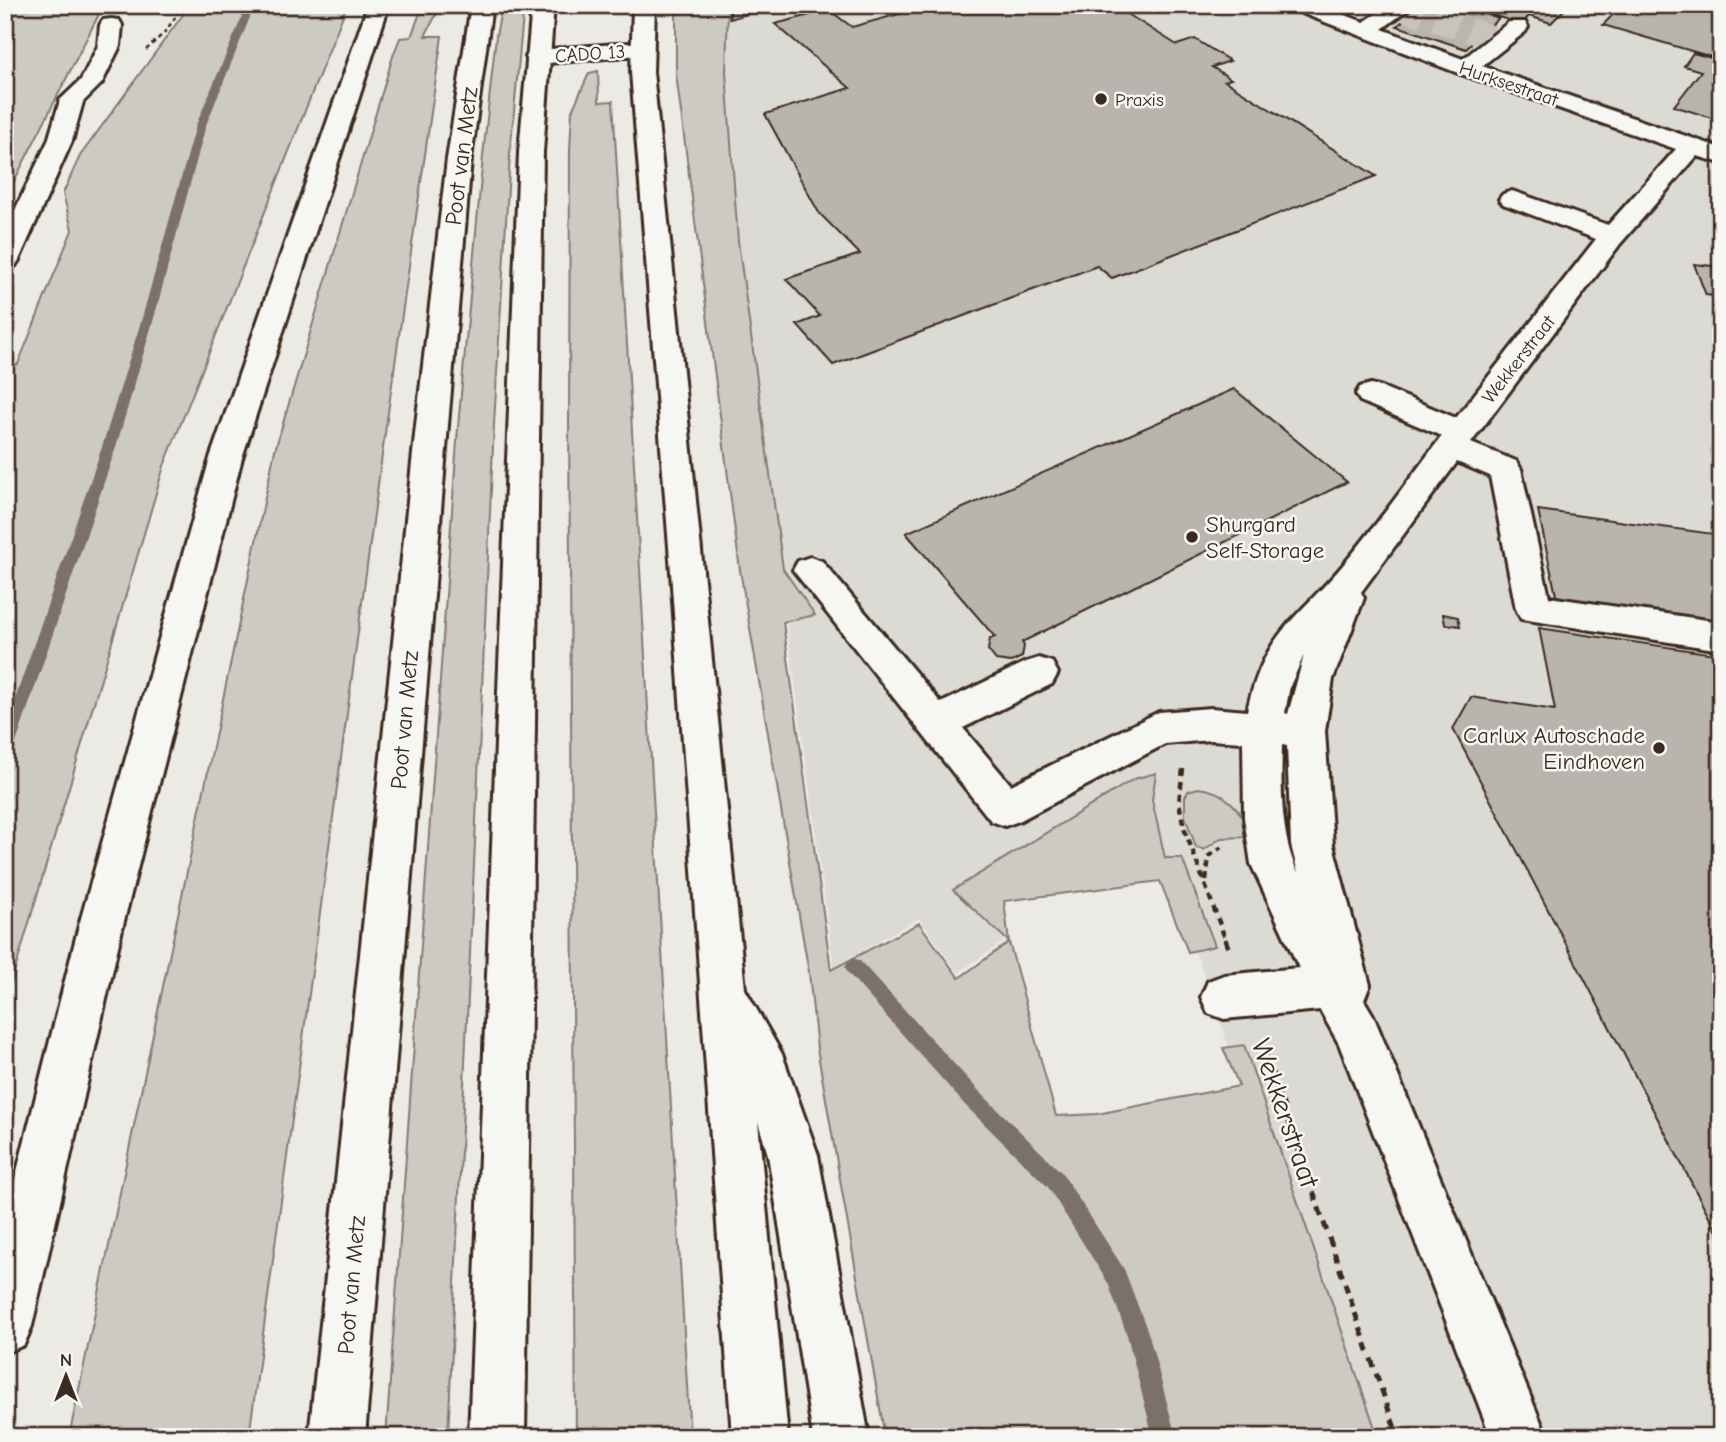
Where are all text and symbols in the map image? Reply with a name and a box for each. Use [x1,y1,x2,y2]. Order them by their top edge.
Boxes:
street label: CADO 13 [554,41,626,67]
street label: Hurksestraat [1456,57,1562,111]
street label: Poot van Metz [440,85,483,227]
place label: Praxis [1115,89,1164,111]
marker: Praxis [1093,91,1109,107]
street label: Wekkerstraat [1478,311,1560,408]
place label: Shurgard Self-Storage [1206,511,1324,564]
marker: Shurgard Self-Storage [1184,529,1200,545]
street label: Poot van Metz [385,650,424,791]
place label: Carlux Autoschade Eindhoven [1463,722,1645,775]
marker: Carlux Autoschade Eindhoven [1651,740,1667,756]
street label: Wekkerstraat [1245,1035,1326,1193]
street label: Poot van Metz [332,1215,371,1356]
north arrow [32,1340,102,1410]
text: N [60,1349,72,1371]

